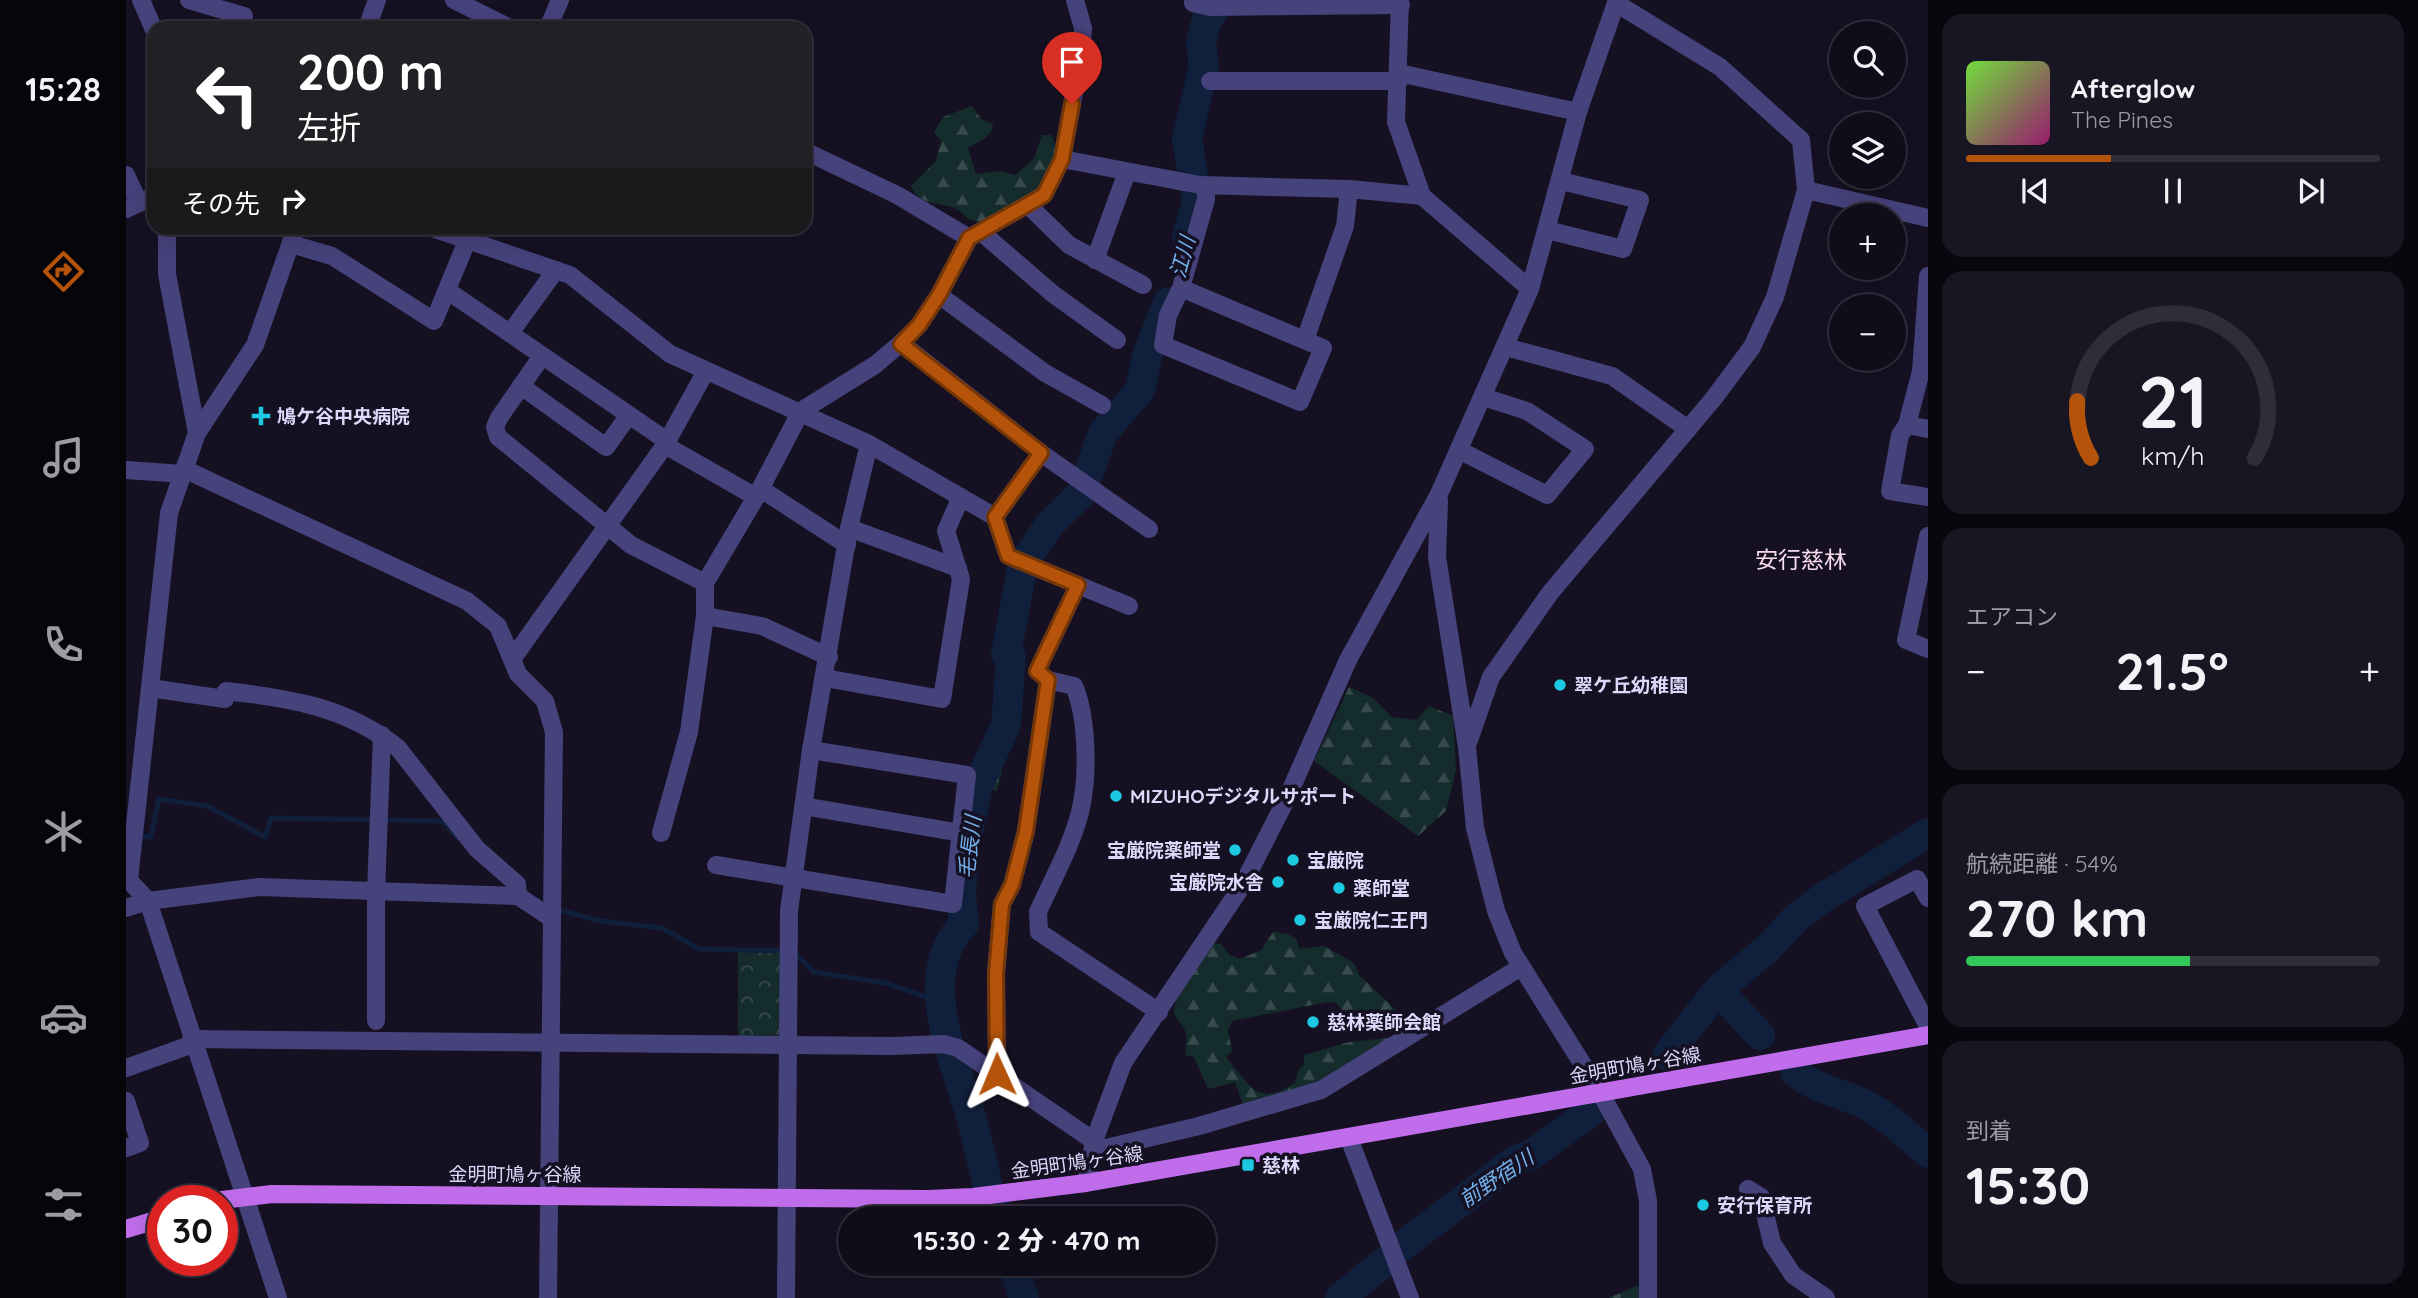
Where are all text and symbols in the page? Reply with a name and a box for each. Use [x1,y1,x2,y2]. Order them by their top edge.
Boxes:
map controls [1829,21,1906,371]
button: search [1829,21,1906,98]
pin [1042,32,1102,104]
text: 200 m [297,41,444,102]
icon: arrive [1053,43,1091,81]
icon: left [182,49,273,140]
text: 15:28 [25,69,101,109]
text: Afterglow [2071,72,2195,105]
text: The Pines [2071,105,2173,134]
text: 左折 [297,107,361,147]
button: layers [1829,112,1906,189]
icon: previous [2016,172,2054,210]
icon: pause [2154,172,2192,210]
icon: next [2292,172,2330,210]
icon: right [274,182,312,220]
text: その先 [182,187,260,220]
button: + [1829,203,1906,280]
water label: 江川 [1164,231,1201,281]
icon: directions [39,247,88,296]
button: − [1829,294,1906,371]
text: 21 [2138,356,2208,447]
place label: 鳩ケ谷中央病院 [277,404,410,428]
marker: 鳩ケ谷中央病院 [251,406,271,426]
icon: music [39,433,88,482]
text: km/h [2141,440,2205,471]
district label: 安行慈林 [1755,545,1847,574]
text: エアコン [1966,602,2058,631]
icon: phone [39,620,88,669]
text: 21.5° [2116,638,2229,703]
text: − [1966,647,1986,695]
text: + [2359,647,2380,695]
place label: 翠ケ丘幼稚園 [1574,673,1688,697]
marker: 翠ケ丘幼稚園 [1552,677,1568,693]
place label: MIZUHOデジタルサポート [1130,784,1356,808]
marker: MIZUHOデジタルサポート [1108,788,1124,804]
icon: climate [39,807,88,856]
water label: 毛長川 [952,812,986,880]
place label: 宝厳院薬師堂 [1107,838,1221,862]
marker: 宝厳院薬師堂 [1227,842,1243,858]
place label: 宝厳院 [1307,848,1364,872]
text: 航続距離 · 54% [1966,849,2118,878]
marker: 宝厳院 [1285,852,1301,868]
place label: 宝厳院水舎 [1169,870,1264,894]
marker: 宝厳院水舎 [1270,874,1286,890]
place label: 薬師堂 [1353,876,1410,900]
marker: 薬師堂 [1331,880,1347,896]
text: 270 km [1966,885,2148,950]
place label: 宝厳院仁王門 [1314,908,1428,932]
marker: 宝厳院仁王門 [1292,912,1308,928]
icon: car [39,993,88,1042]
place label: 慈林薬師会館 [1327,1010,1441,1034]
marker: 慈林薬師会館 [1305,1014,1321,1030]
position arrow [960,1037,1034,1111]
street label: 金明町鳩ヶ谷線 [1567,1042,1703,1088]
text: 到着 [1966,1116,2012,1145]
street label: 金明町鳩ヶ谷線 [1009,1141,1145,1183]
water label: 前野宿川 [1454,1143,1540,1212]
text: 15:30 [1966,1152,2090,1217]
place label: 慈林 [1262,1153,1300,1177]
marker: 慈林 [1240,1157,1256,1173]
street label: 金明町鳩ヶ谷線 [448,1162,582,1186]
icon: filters [39,1180,88,1229]
speed limit sign: 30 [147,1185,238,1276]
place label: 安行保育所 [1717,1193,1812,1217]
marker: 安行保育所 [1695,1197,1711,1213]
text: 15:30 · 2 分 · 470 m [914,1224,1140,1257]

